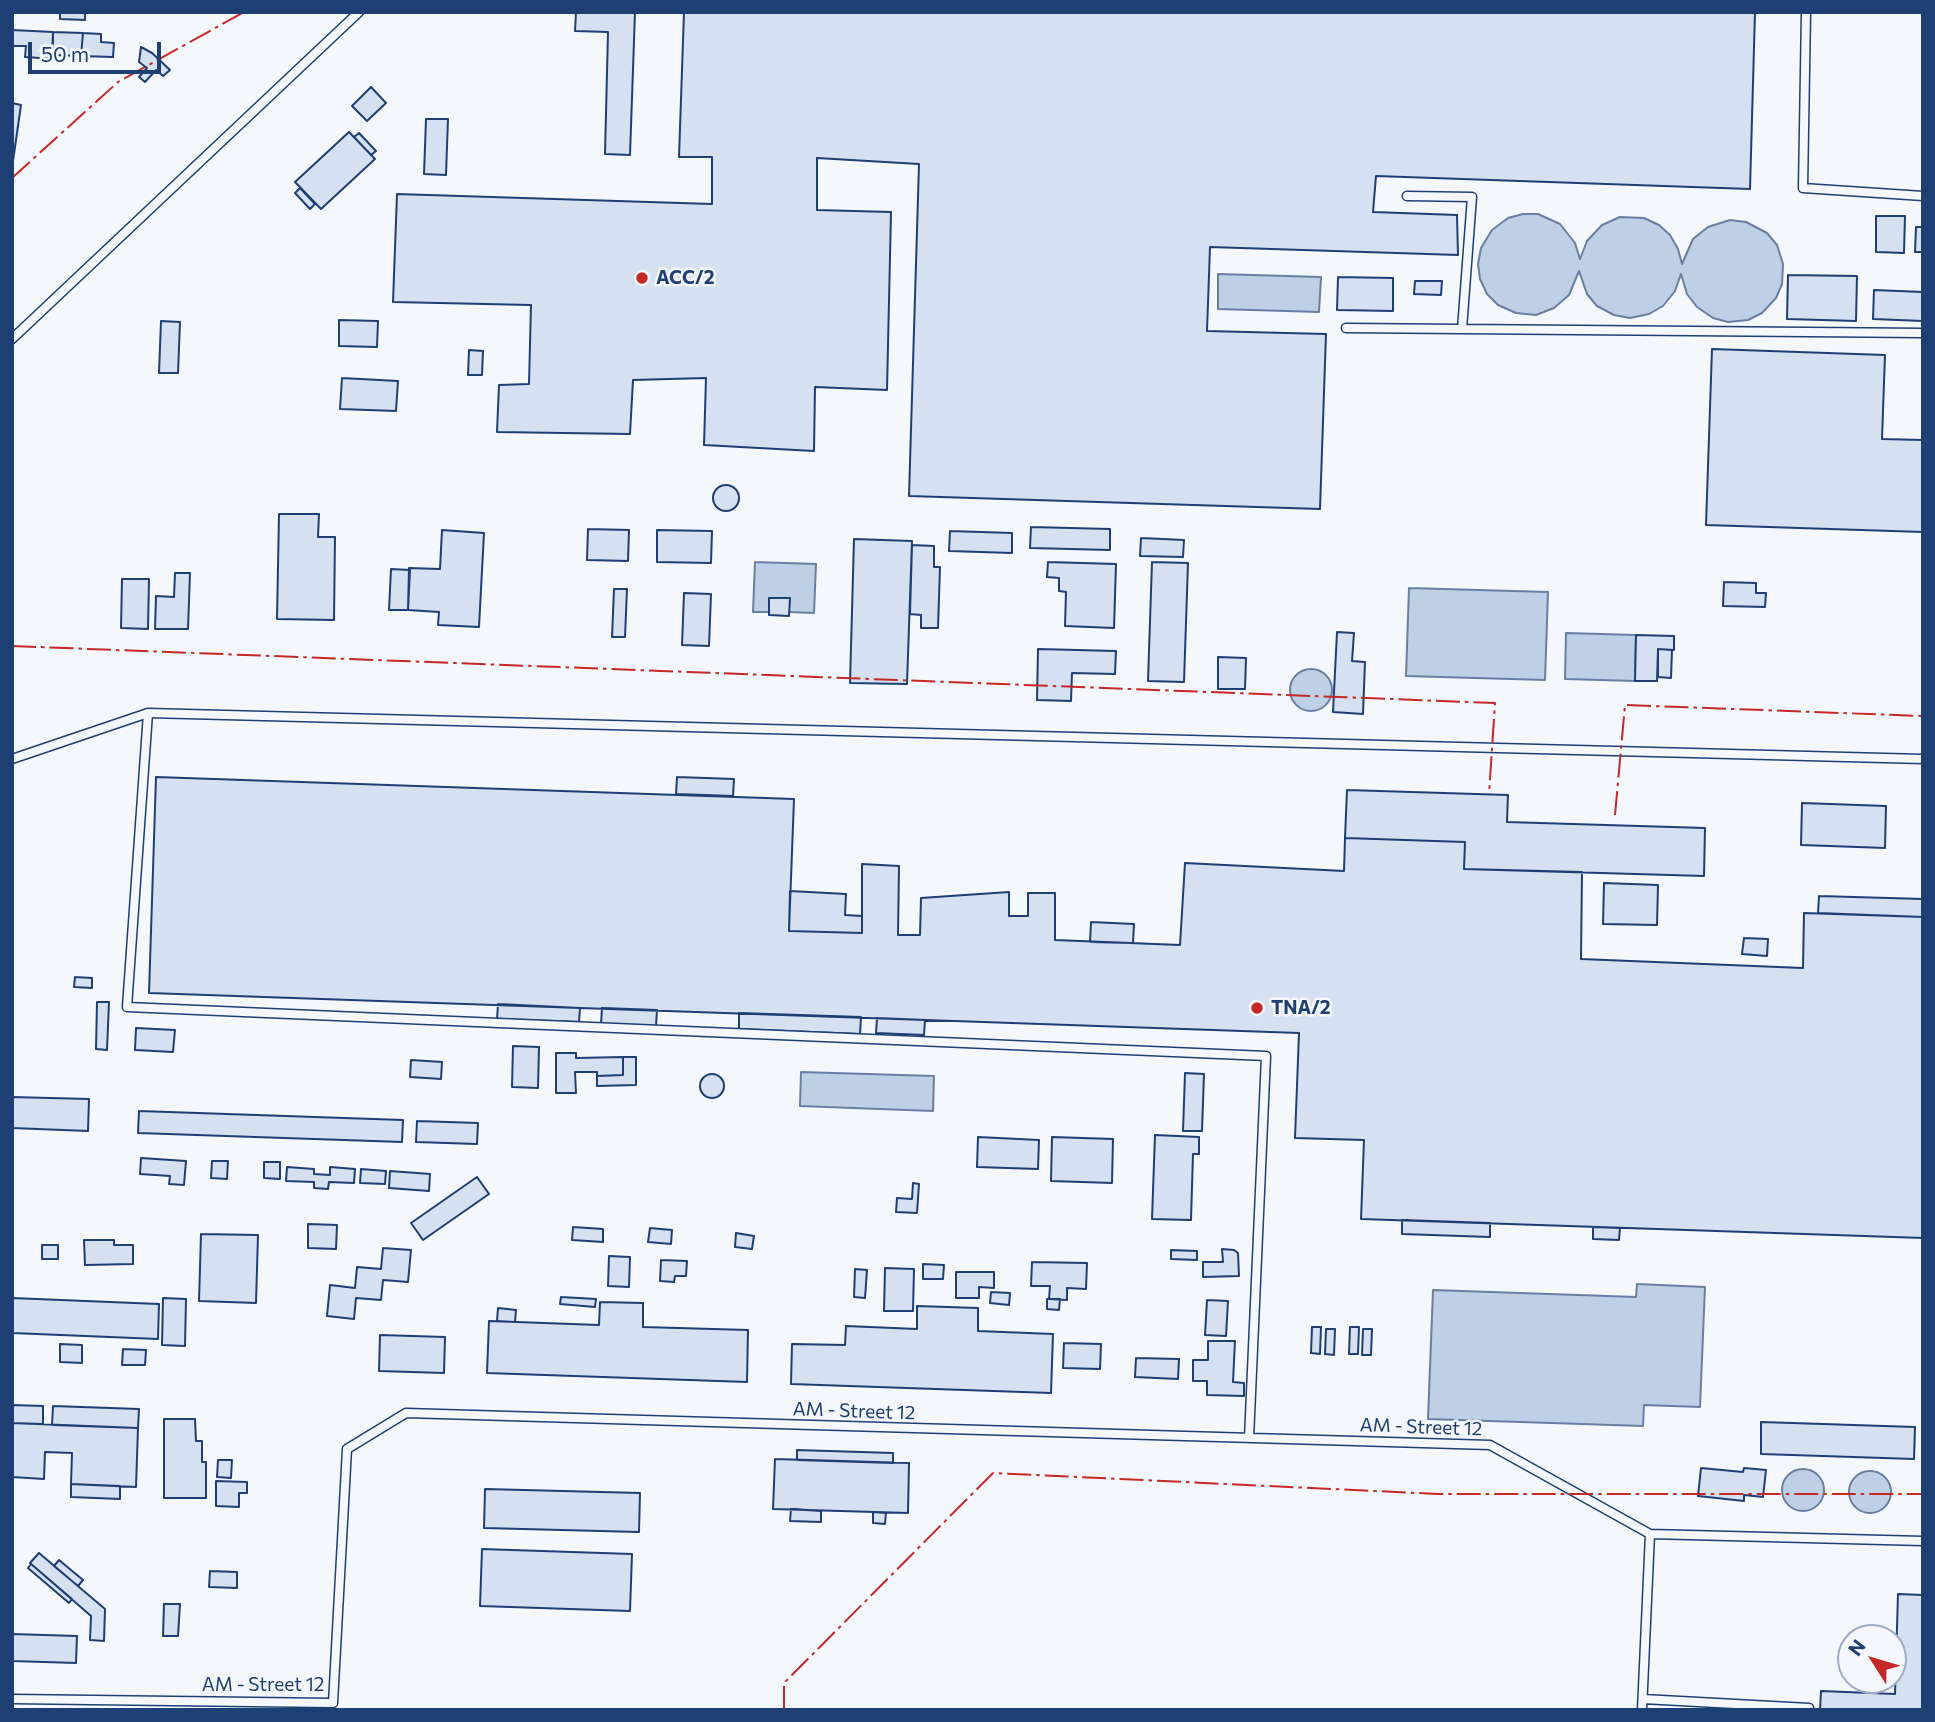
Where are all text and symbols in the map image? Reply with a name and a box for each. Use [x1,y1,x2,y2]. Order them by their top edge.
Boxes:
scale bar [32,28,164,72]
text: 50 m [41,41,89,66]
place label: ACC/2 [656,267,714,289]
marker: ACC/2 [634,270,650,286]
place label: TNA/2 [1271,997,1331,1019]
marker: TNA/2 [1249,1000,1265,1016]
street label: AM - Street 12 [792,1397,916,1425]
street label: AM - Street 12 [1359,1413,1483,1441]
north arrow [1837,1624,1907,1694]
text: N [1843,1635,1870,1660]
street label: AM - Street 12 [202,1674,324,1696]

